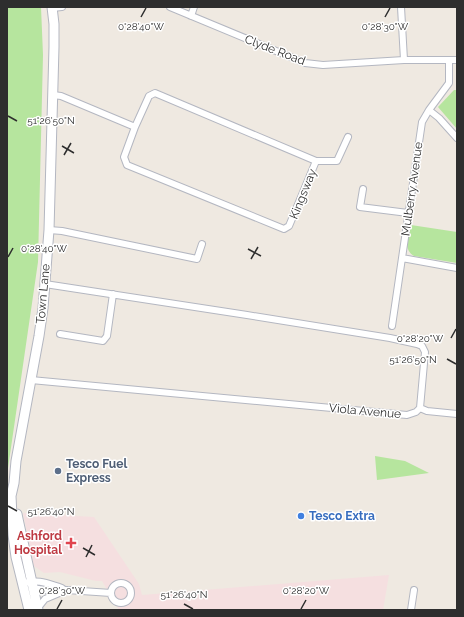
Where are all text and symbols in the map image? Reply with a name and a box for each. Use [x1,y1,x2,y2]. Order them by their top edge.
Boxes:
text: 0°28'40"W [118,21,164,32]
text: 0°28'30"W [362,21,409,32]
street label: Clyde Road [243,32,307,68]
text: 51°26'50"N [27,115,75,126]
street label: Mulberry Avenue [398,141,426,237]
street label: Kingsway [287,166,320,221]
text: 0°28'40"W [21,243,67,254]
street label: Town Lane [33,263,53,325]
text: 0°28'20"W [397,333,444,344]
text: 51°26'50"N [389,354,437,365]
street label: Viola Avenue [328,401,402,421]
place label: Tesco Fuel Express [66,457,127,485]
marker: Tesco Fuel Express [53,466,63,476]
text: 51°26'40"N [28,506,74,517]
place label: Tesco Extra [309,509,375,523]
marker: Tesco Extra [296,511,306,521]
place label: Ashford Hospital [14,529,62,557]
marker: Ashford Hospital [65,537,77,549]
text: 0°28'30"W [39,585,86,596]
text: 0°28'20"W [283,585,330,596]
text: 51°26'40"N [161,589,207,600]

